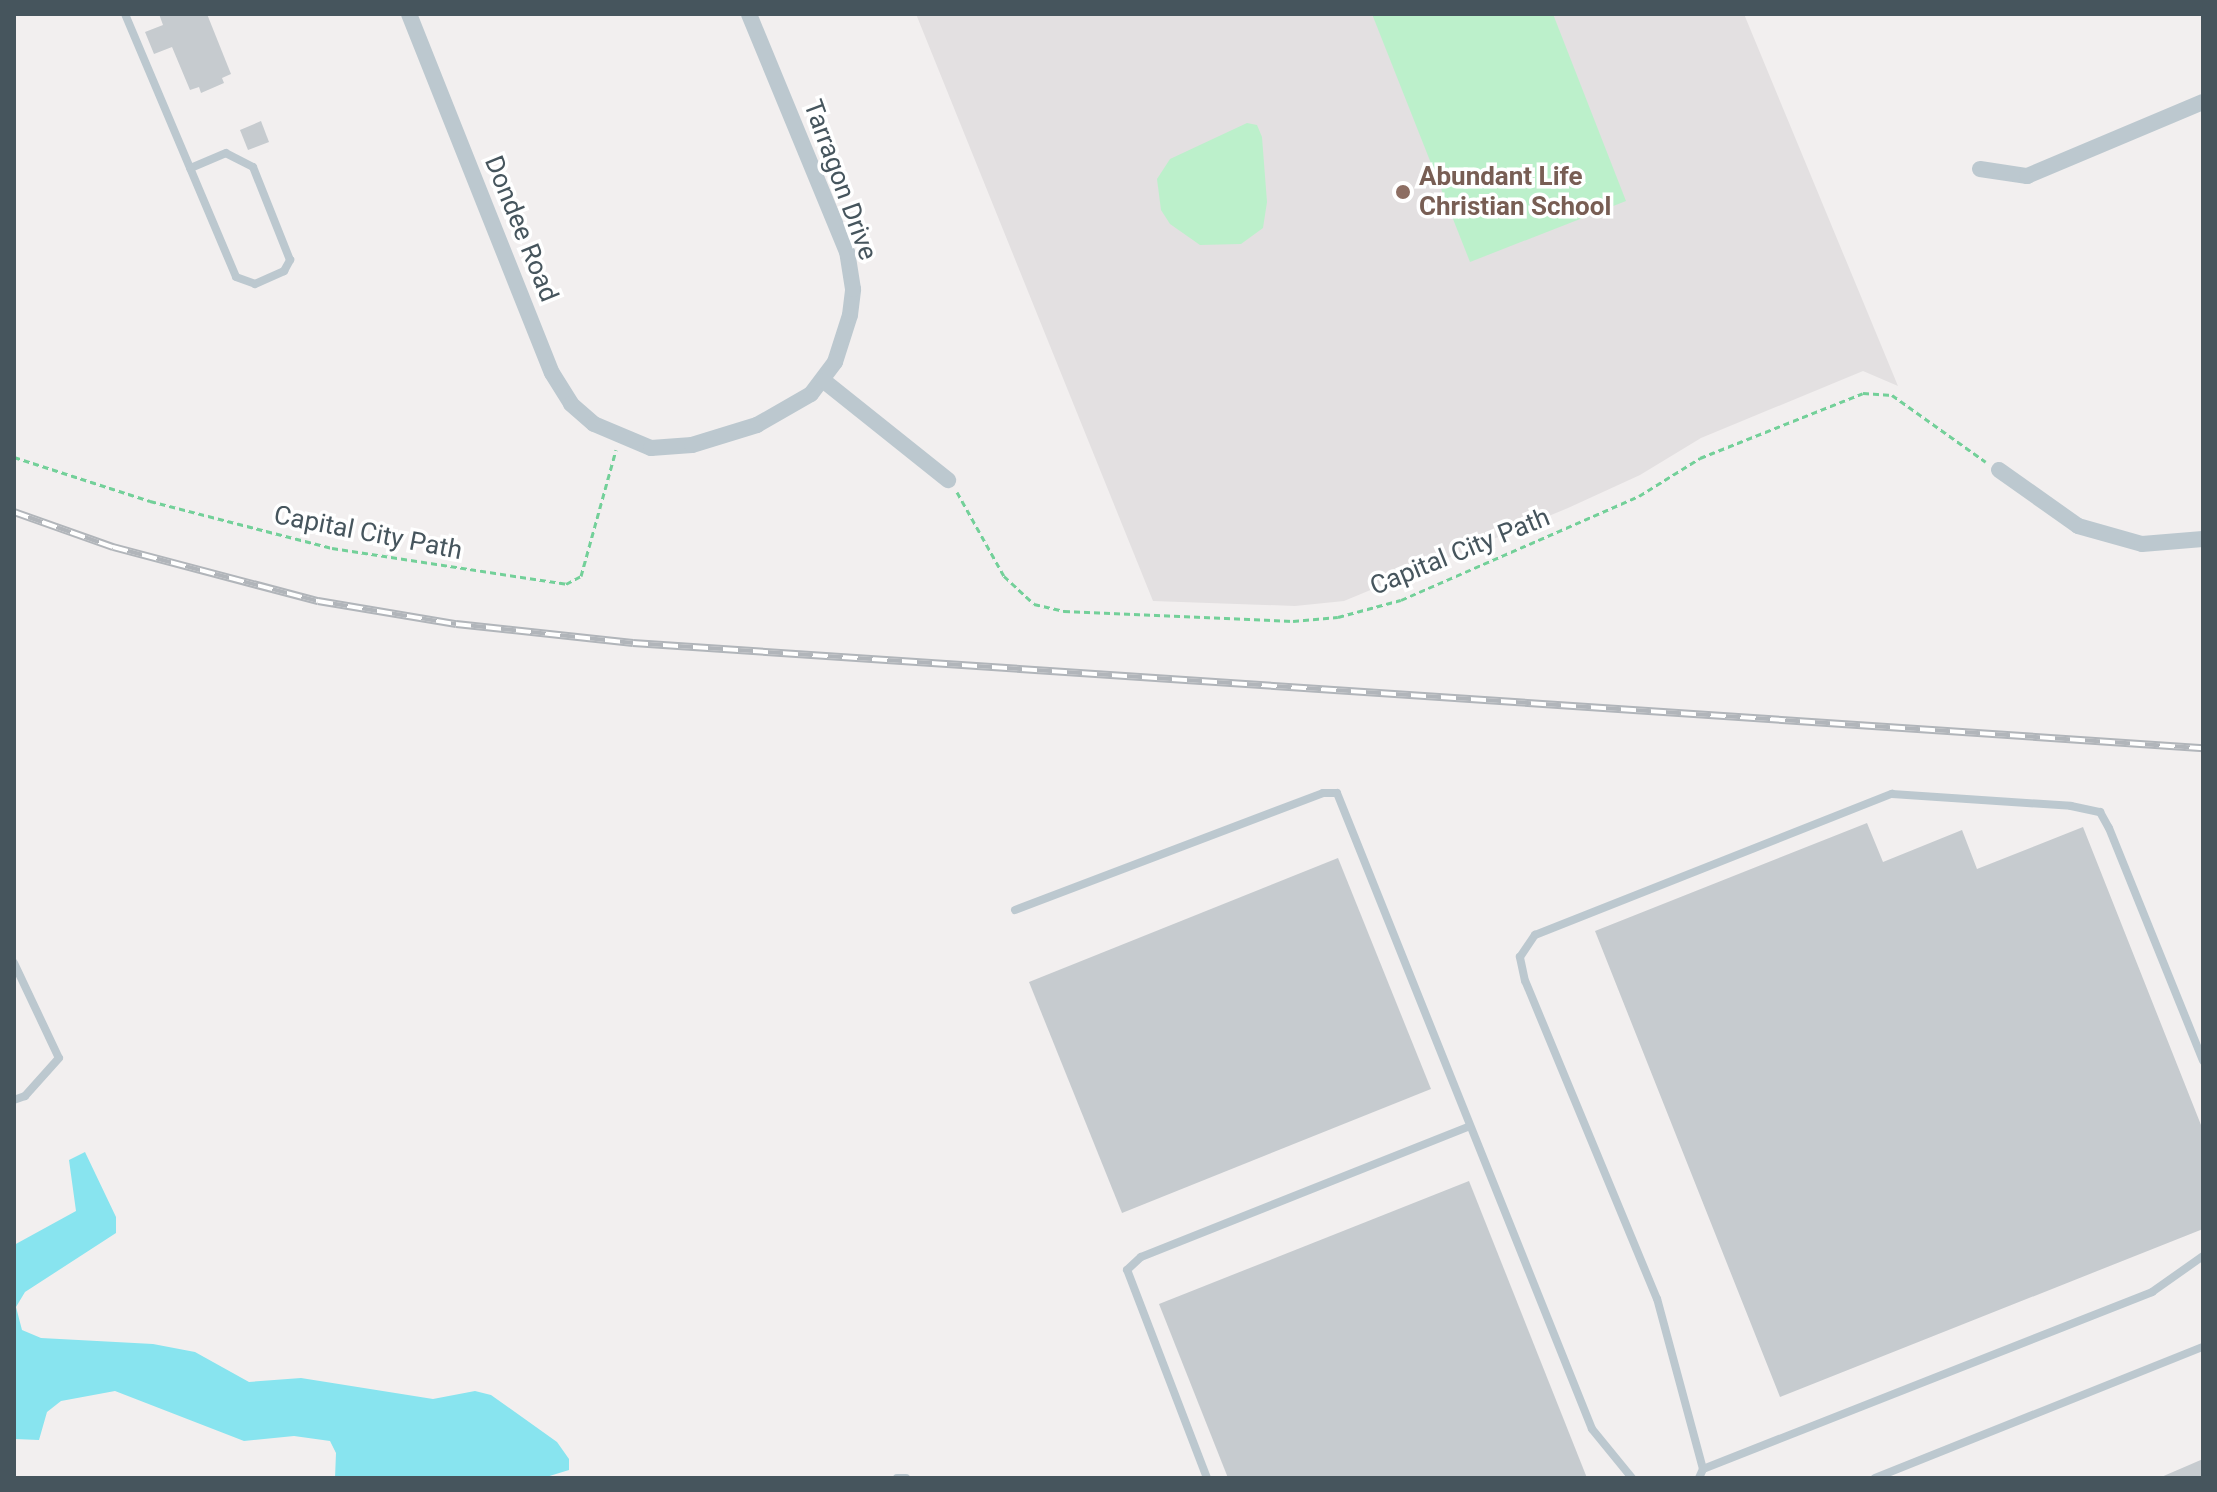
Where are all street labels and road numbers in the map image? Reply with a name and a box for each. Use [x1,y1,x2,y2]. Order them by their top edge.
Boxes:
street label: Tarragon Drive [797,96,883,264]
street label: Dondee Road [478,151,564,307]
street label: Capital City Path [271,499,465,567]
street label: Capital City Path [1366,502,1554,602]

